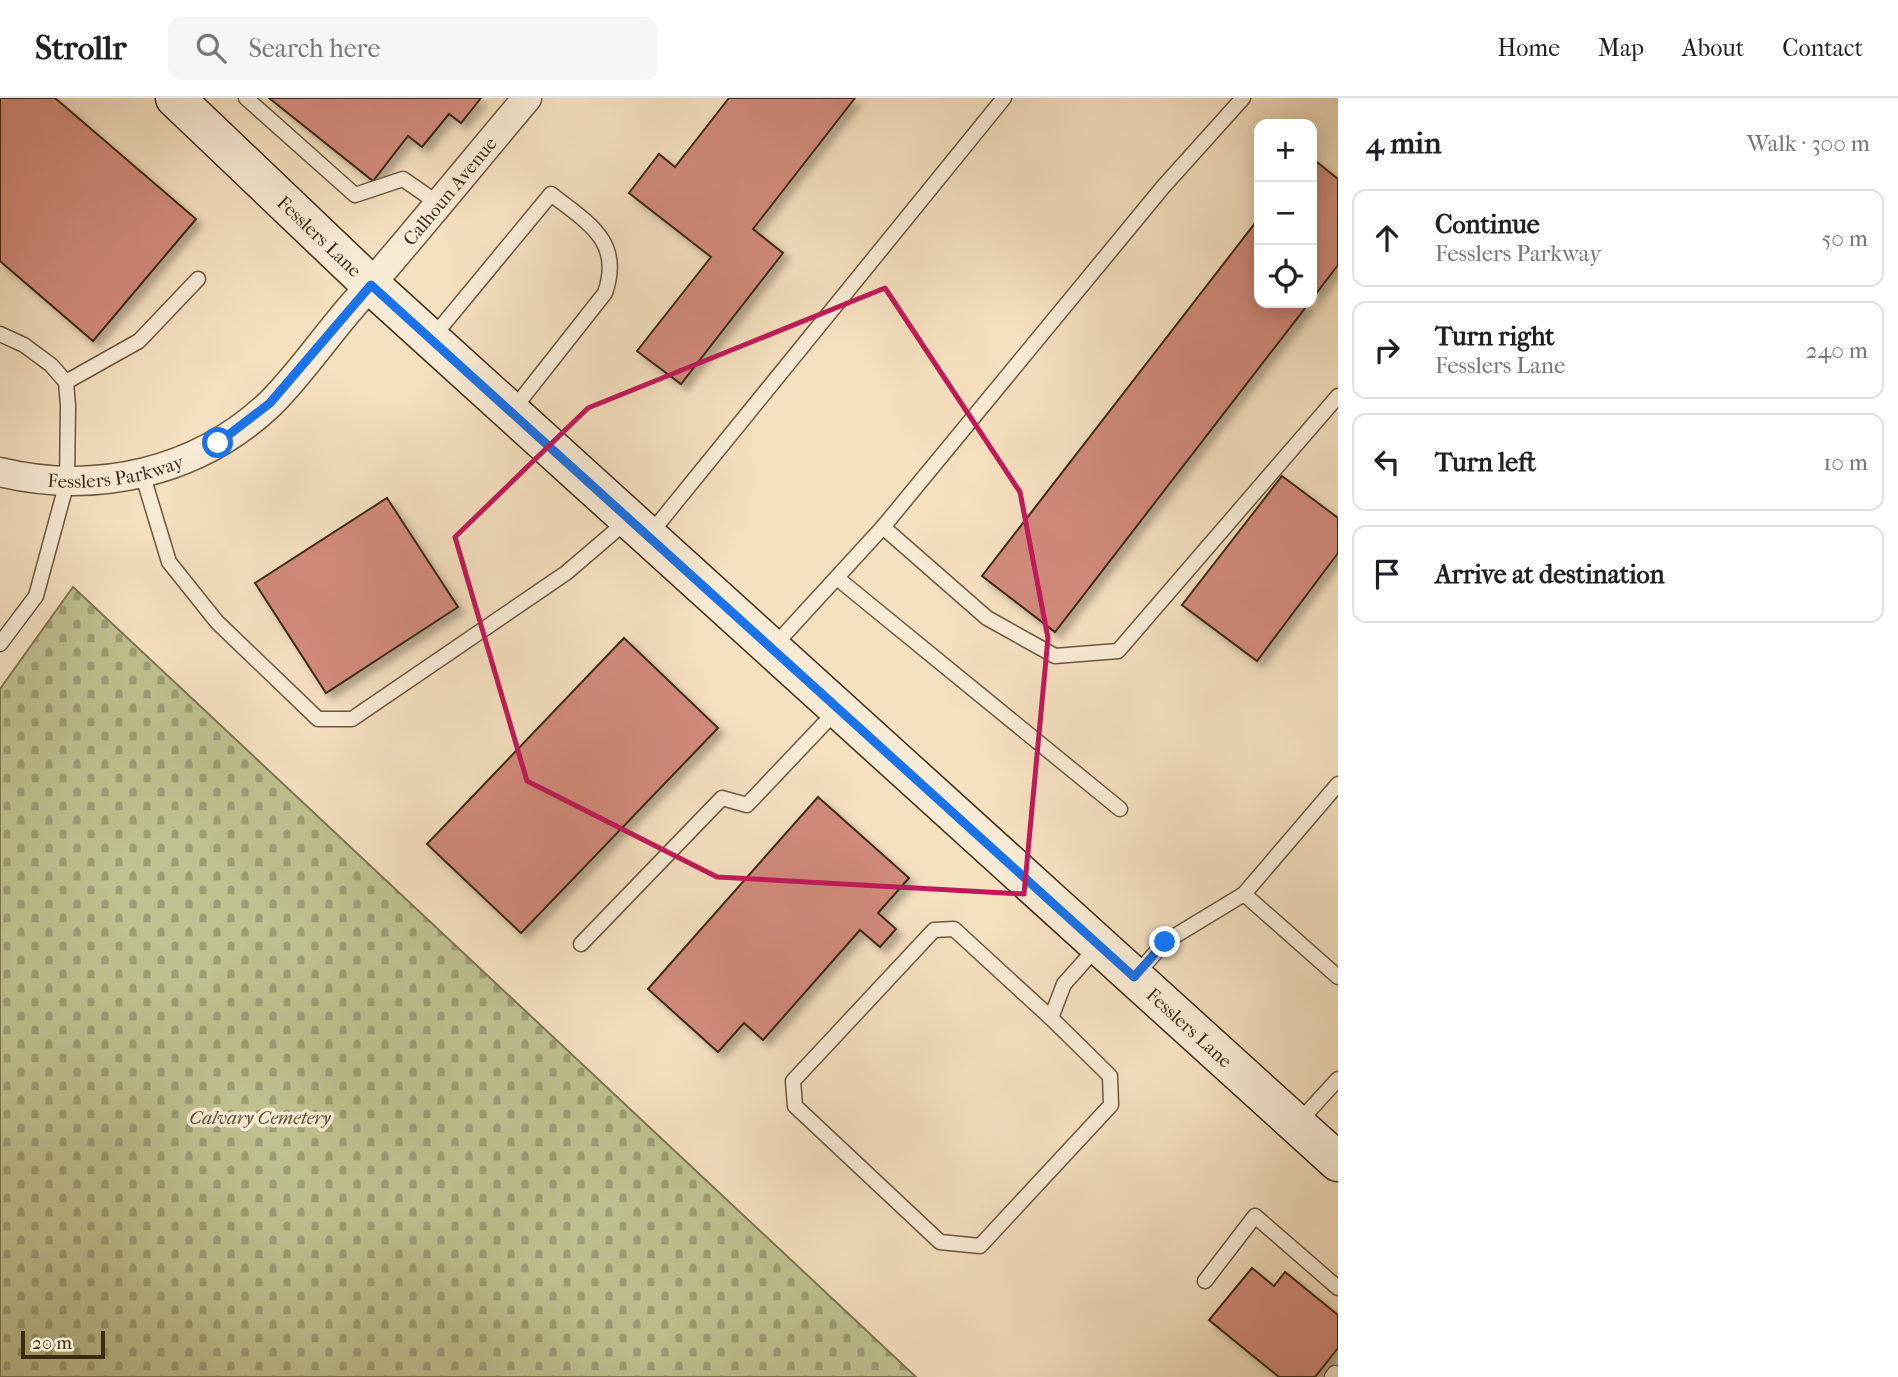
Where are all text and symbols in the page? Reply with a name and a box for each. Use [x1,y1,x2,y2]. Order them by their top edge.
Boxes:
search box [168,17,658,80]
text: Strollr [35,29,126,68]
icon: search [192,29,230,67]
text: Search here [248,33,380,64]
text: Home [1498,34,1560,62]
text: Map [1598,34,1644,62]
text: About [1682,34,1744,62]
text: Contact [1782,34,1863,62]
map controls [1254,119,1317,308]
button: + [1254,119,1317,182]
text: 4 min [1366,126,1441,161]
text: Walk · 300 m [1747,130,1870,157]
street label: Calhoun Avenue [399,133,502,250]
button: − [1254,182,1317,245]
street label: Fesslers Lane [272,192,366,282]
text: Continue [1435,209,1540,240]
icon: ahead [1368,219,1406,257]
text: 50 m [1821,225,1868,252]
text: Fesslers Parkway [1435,240,1601,267]
button: locate [1254,245,1317,308]
text: Turn right [1435,321,1555,352]
icon: right [1368,331,1406,369]
text: 240 m [1806,337,1868,364]
text: Fesslers Lane [1435,352,1565,379]
route start [202,427,233,458]
icon: left [1368,443,1406,481]
text: Turn left [1435,447,1536,478]
text: 10 m [1823,449,1868,476]
street label: Fesslers Parkway [47,450,188,493]
icon: arrive [1368,555,1406,593]
text: Arrive at destination [1435,559,1665,590]
route end [1149,926,1180,957]
street label: Fesslers Lane [1142,984,1236,1073]
park label: Calvary Cemetery [189,1107,332,1129]
scale bar [21,1328,105,1360]
text: 20 m [32,1332,72,1354]

